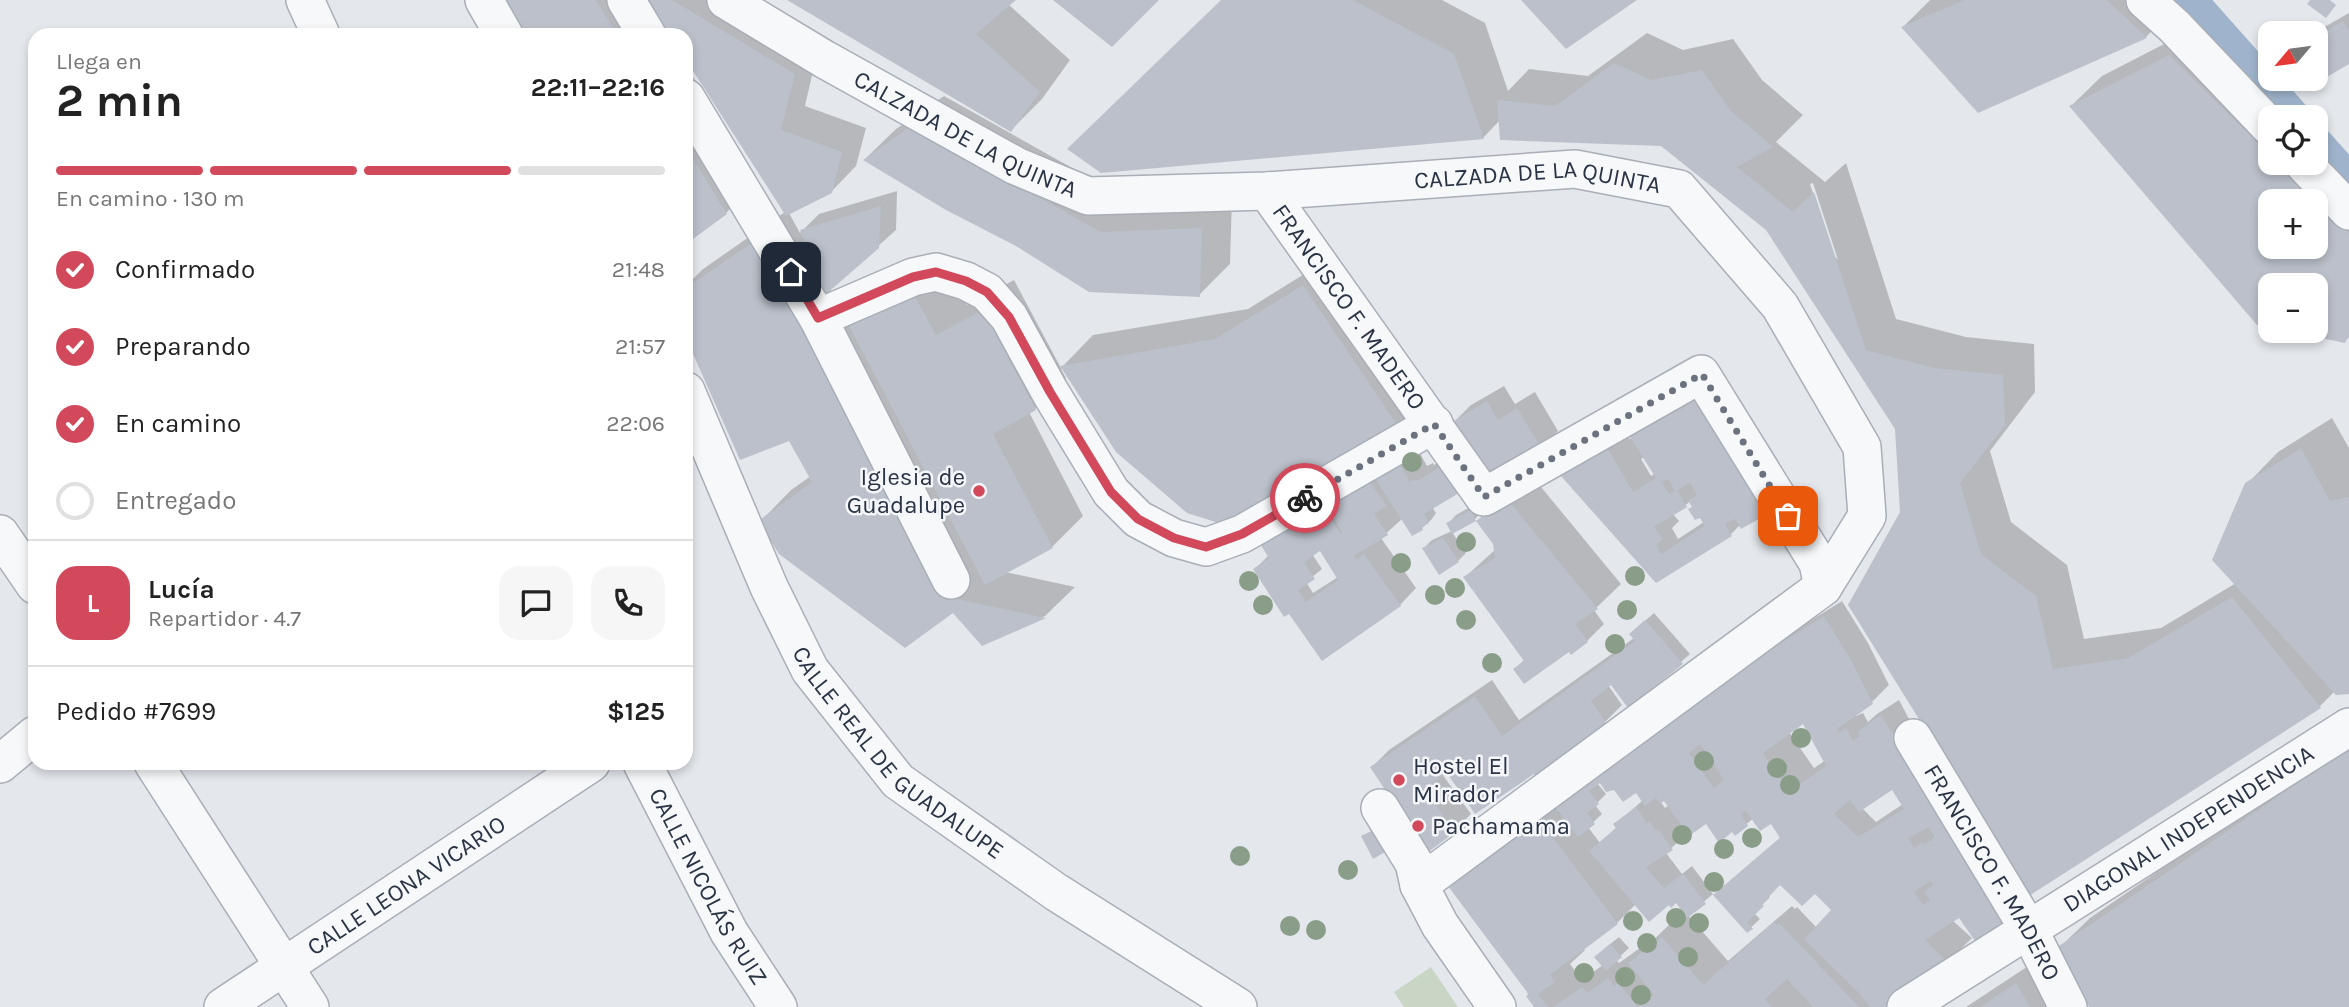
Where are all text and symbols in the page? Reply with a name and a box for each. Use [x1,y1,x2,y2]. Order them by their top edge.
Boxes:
north arrow [2258,21,2328,91]
map controls [2258,21,2328,343]
text: Llega en [56,48,142,75]
street label: CALZADA DE LA QUINTA [849,65,1081,204]
text: 22:11–22:16 [531,72,665,103]
text: 2 min [56,74,183,128]
button: locate [2258,105,2328,175]
street label: CALZADA DE LA QUINTA [1413,155,1663,199]
text: En camino · 130 m [56,185,244,212]
button: + [2258,189,2328,259]
street label: FRANCISCO F. MADERO [1267,199,1432,415]
pin [761,242,821,302]
icon: check [56,251,94,289]
icon: home [772,253,810,291]
text: Confirmado [115,254,255,285]
text: 21:48 [612,256,665,283]
button: − [2258,273,2328,343]
icon: check [56,328,94,366]
text: Preparando [115,331,251,362]
text: 21:57 [615,333,665,360]
icon: check [56,405,94,443]
text: En camino [115,408,241,439]
text: 22:06 [606,410,665,437]
place label: Iglesia de Guadalupe [847,463,965,519]
courier [1270,463,1340,533]
icon: bike [1286,479,1324,517]
marker: Iglesia de Guadalupe [971,483,987,499]
text: Entregado [115,485,236,516]
pin [1758,486,1818,546]
icon: bag [1769,497,1807,535]
button: chat [499,566,573,640]
button: phone [591,566,665,640]
text: Lucía [148,574,215,605]
text: L [87,588,99,619]
text: Repartidor · 4.7 [148,605,301,632]
street label: CALLE REAL DE GUADALUPE [787,642,1009,865]
text: Pedido #7699 [56,696,216,727]
text: $125 [607,696,665,727]
street label: DIAGONAL INDEPENDENCIA [2058,739,2319,918]
place label: Hostel El Mirador [1413,752,1509,808]
street label: FRANCISCO F. MADERO [1918,759,2066,985]
marker: Hostel El Mirador [1391,772,1407,788]
street label: CALLE NICOLÁS RUIZ [643,783,774,990]
street label: CALLE LEONA VICARIO [302,810,511,961]
place label: Pachamama [1432,812,1570,840]
marker: Pachamama [1410,818,1426,834]

